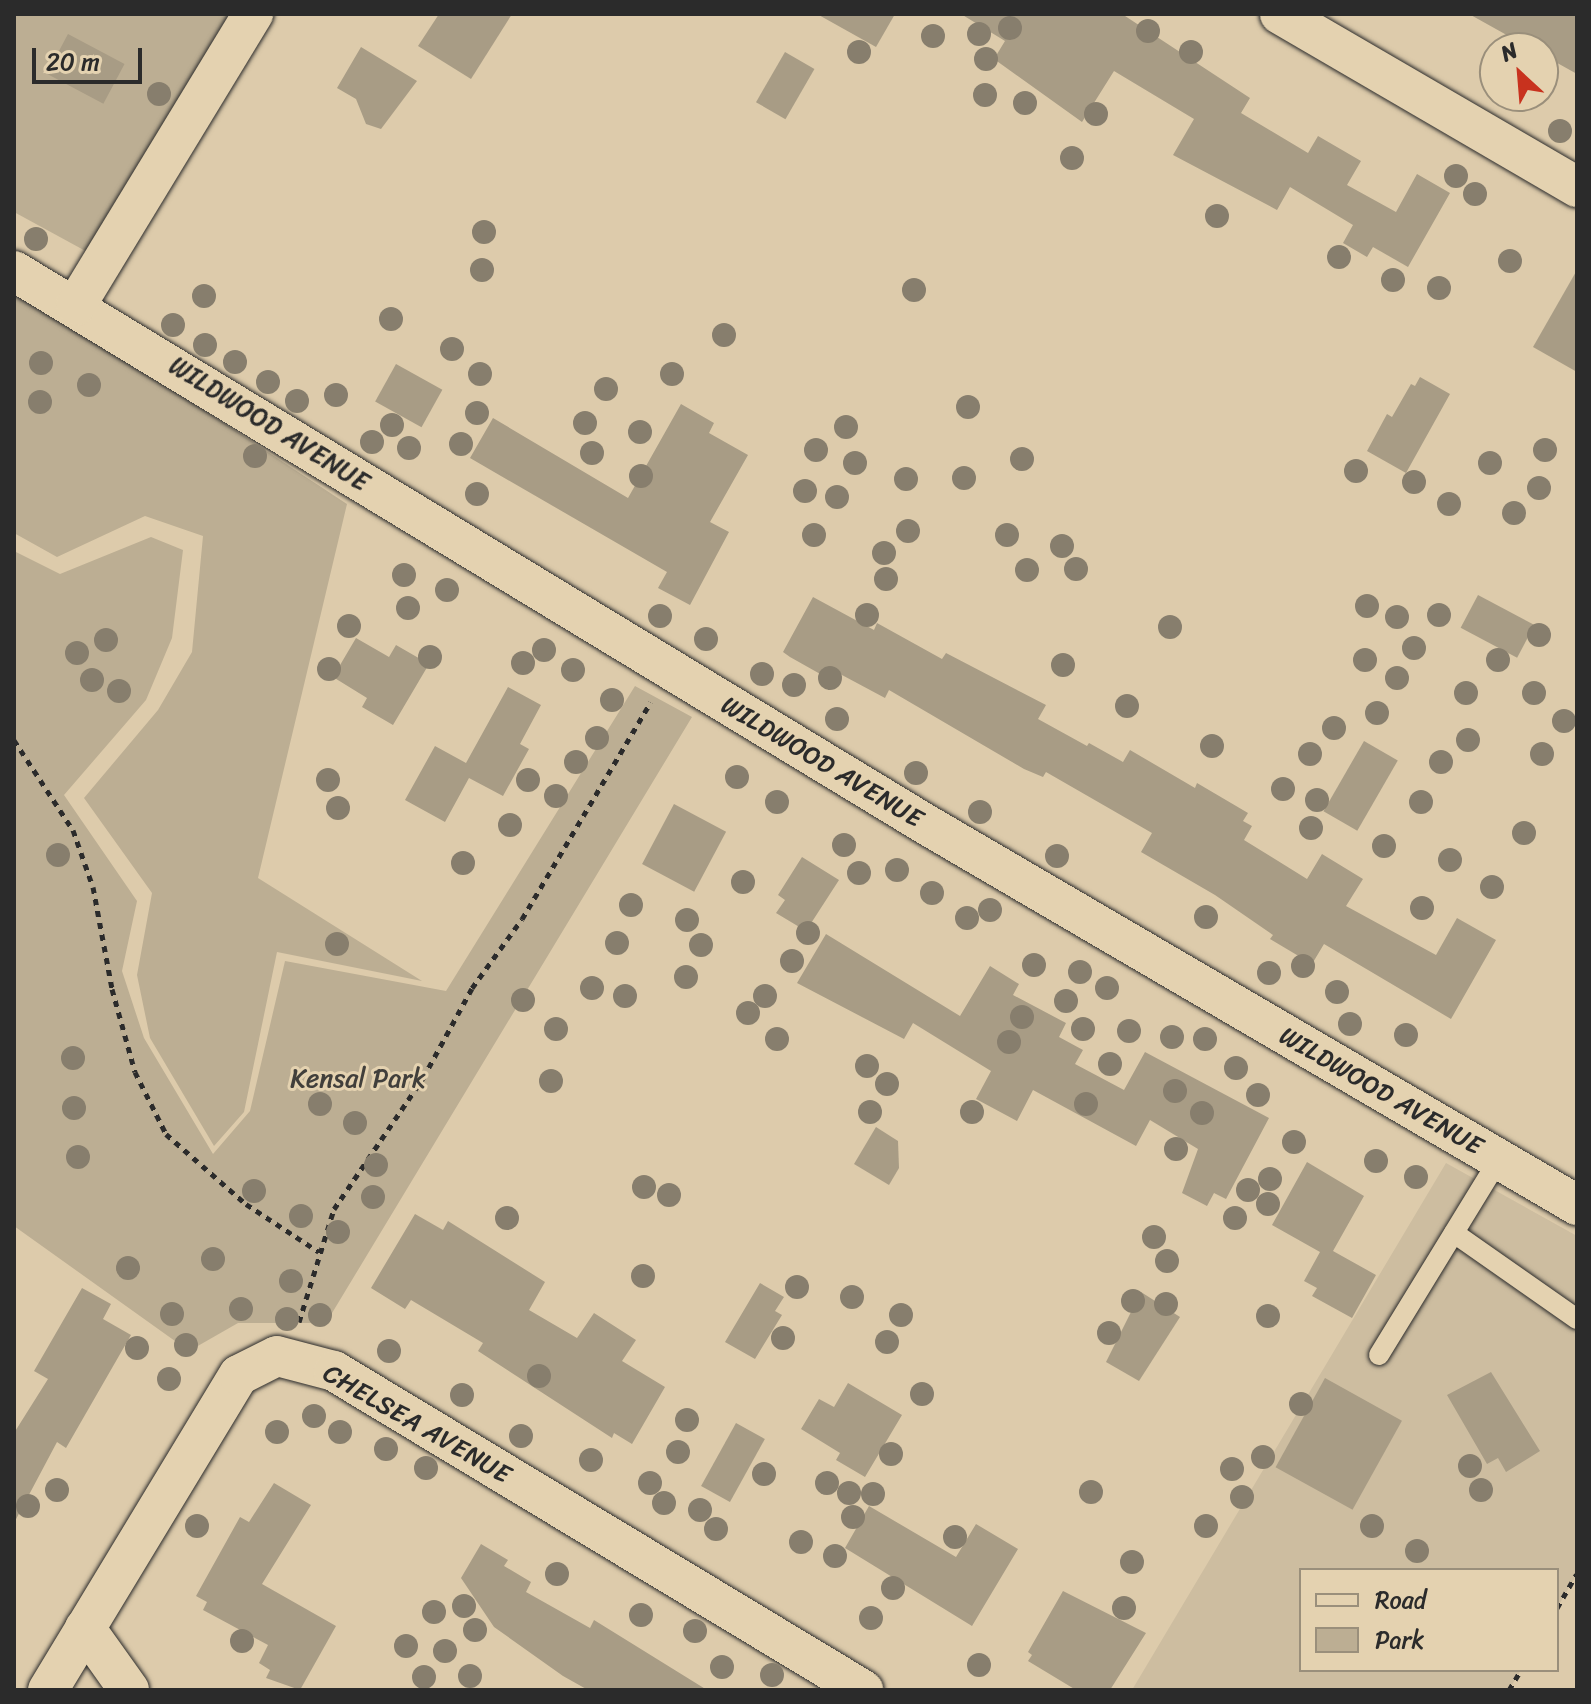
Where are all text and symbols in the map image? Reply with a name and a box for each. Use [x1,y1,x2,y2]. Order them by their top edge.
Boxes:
text: N [1494,31,1525,73]
scale bar [36,32,146,82]
north arrow [1479,32,1559,112]
text: 20 m [46,41,100,83]
street label: WILDWOOD AVENUE [163,350,375,498]
street label: WILDWOOD AVENUE [715,689,929,835]
street label: WILDWOOD AVENUE [1274,1020,1488,1162]
park label: Kensal Park [290,1063,426,1095]
street label: CHELSEA AVENUE [318,1358,516,1490]
legend [1299,1568,1559,1672]
text: Road [1375,1579,1426,1621]
text: Park [1375,1619,1424,1661]

